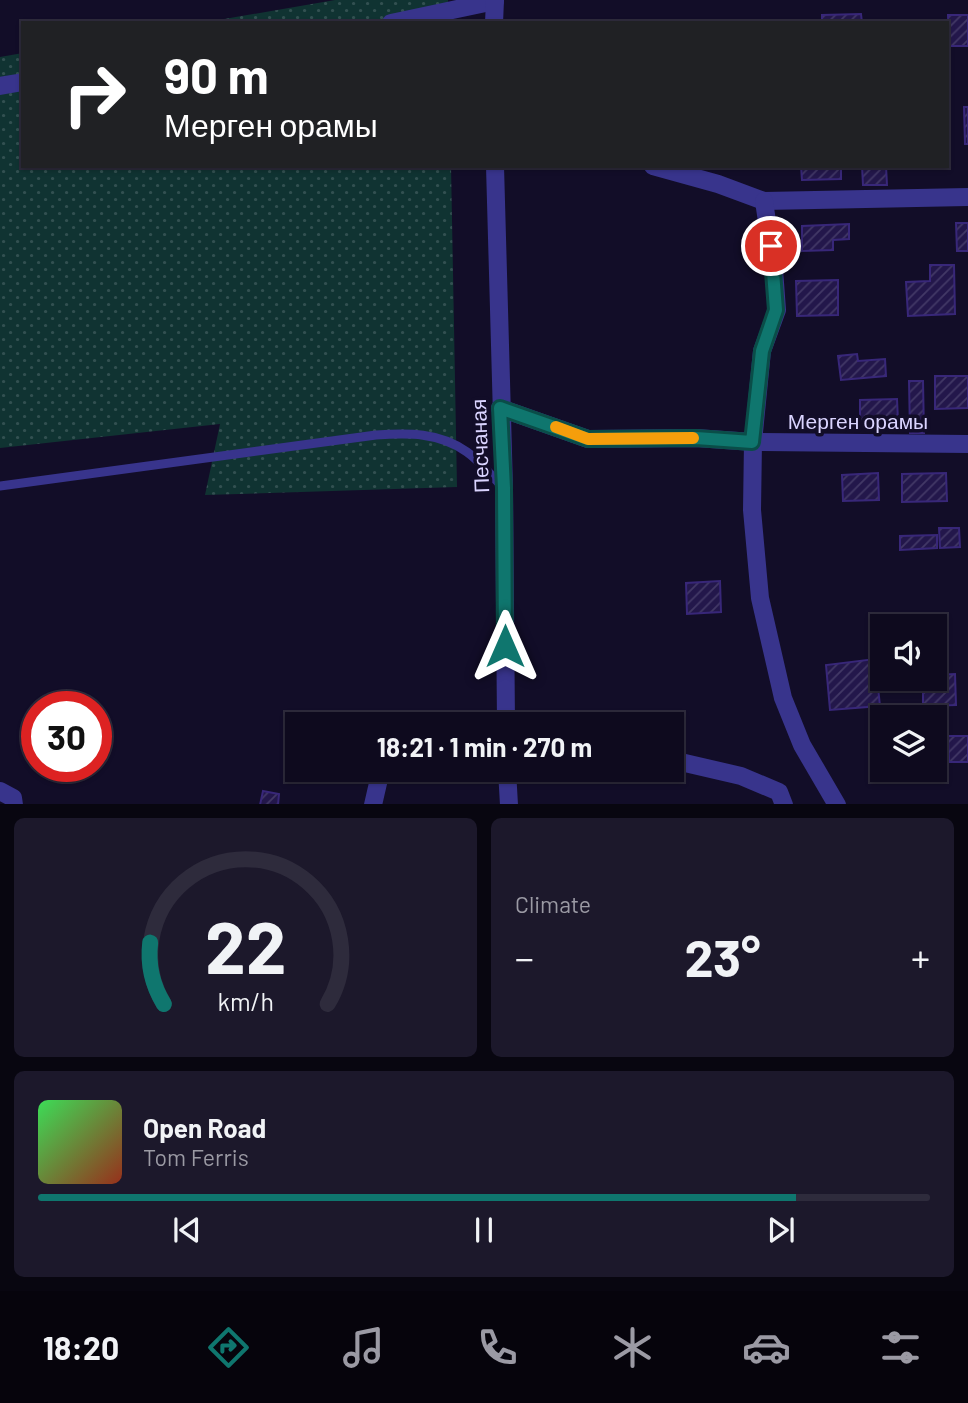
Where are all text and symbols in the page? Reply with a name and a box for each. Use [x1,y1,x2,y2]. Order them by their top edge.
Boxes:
text: 90 m [164,45,269,104]
icon: right [49,49,140,140]
text: Мерген орамы [164,105,378,143]
pin [741,216,801,276]
icon: arrive [752,227,790,265]
street label: Песчаная [465,398,493,494]
street label: Мерген орамы [788,408,928,433]
position arrow [468,609,542,683]
map controls [870,614,947,782]
button: sound [870,614,947,691]
speed limit sign: 30 [21,691,112,782]
button: layers [870,705,947,782]
text: 18:21 · 1 min · 270 m [377,731,592,762]
text: Climate [515,890,591,918]
text: 22 [205,901,286,989]
text: 23° [684,925,761,987]
text: − [515,934,534,980]
text: + [911,934,930,980]
text: km/h [217,985,274,1015]
text: Open Road [143,1112,266,1143]
text: Tom Ferris [143,1143,249,1171]
icon: previous [168,1211,206,1249]
icon: pause [465,1211,503,1249]
icon: next [762,1211,800,1249]
icon: directions [204,1323,253,1372]
icon: music [339,1323,388,1372]
icon: phone [473,1323,522,1372]
icon: climate [608,1323,657,1372]
icon: car [742,1323,791,1372]
icon: filters [876,1323,925,1372]
text: 18:20 [43,1328,119,1366]

